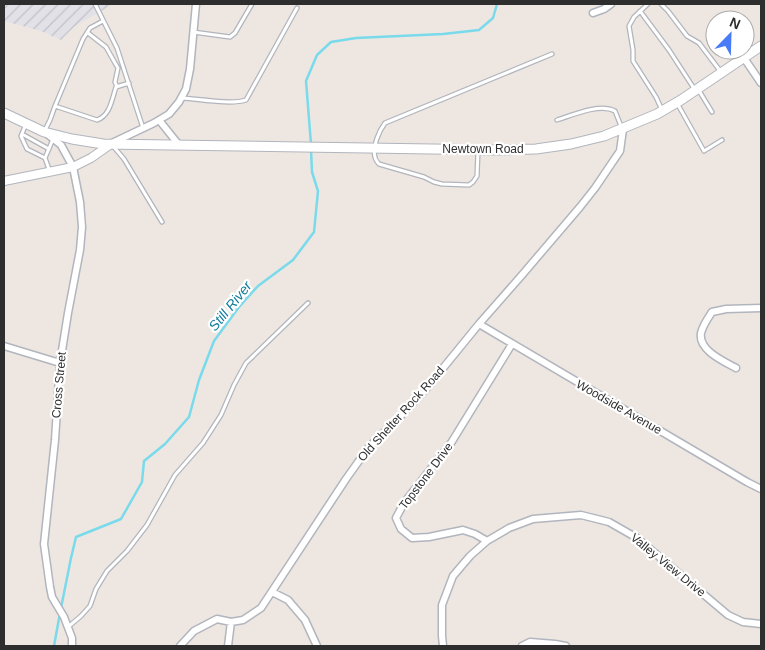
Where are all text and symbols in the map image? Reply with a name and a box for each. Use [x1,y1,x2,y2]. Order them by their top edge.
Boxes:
north arrow [705,10,755,60]
text: N [727,14,743,32]
street label: Newtown Road [442,142,524,156]
water label: Still River [205,277,256,334]
street label: Cross Street [49,351,69,419]
street label: Old Shelter Rock Road [355,364,447,464]
street label: Woodside Avenue [574,377,664,437]
street label: Topstone Drive [396,440,456,512]
street label: Valley View Drive [628,531,709,600]

